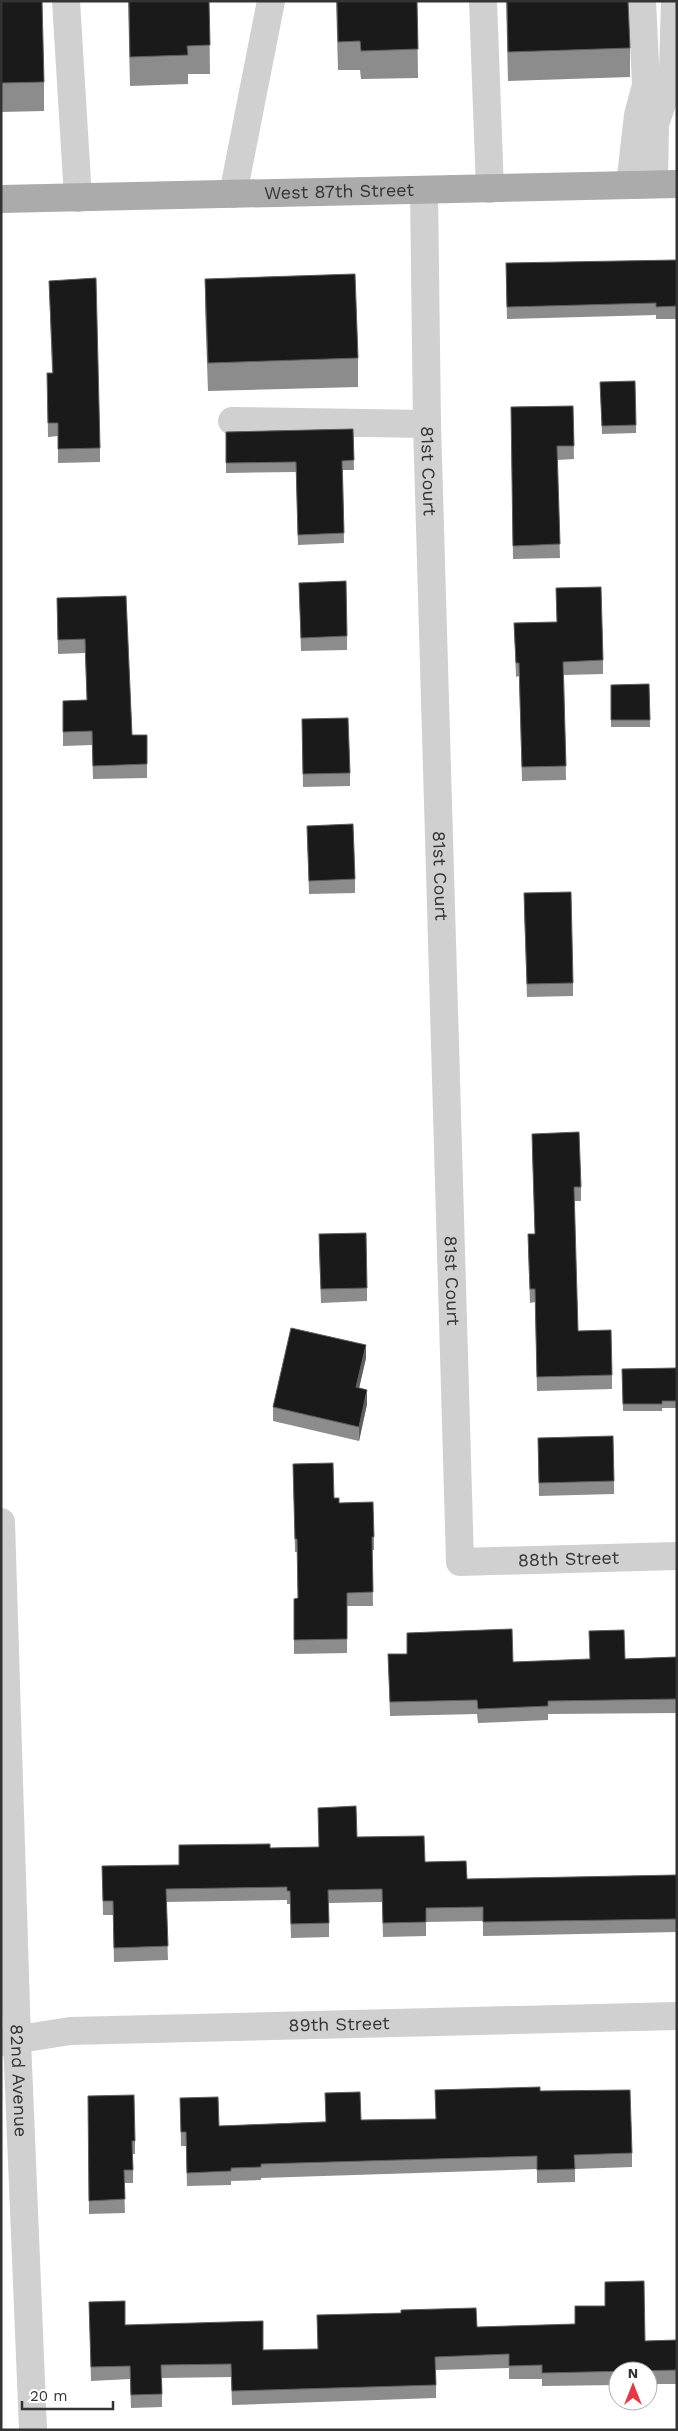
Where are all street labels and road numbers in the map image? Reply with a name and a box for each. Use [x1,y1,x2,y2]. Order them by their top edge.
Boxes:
street label: West 87th Street [264,179,414,203]
street label: 81st Court [417,426,441,517]
street label: 81st Court [429,831,452,921]
street label: 81st Court [441,1235,464,1326]
street label: 88th Street [518,1547,620,1570]
street label: 89th Street [288,2012,390,2036]
street label: 82nd Avenue [7,2024,32,2138]

